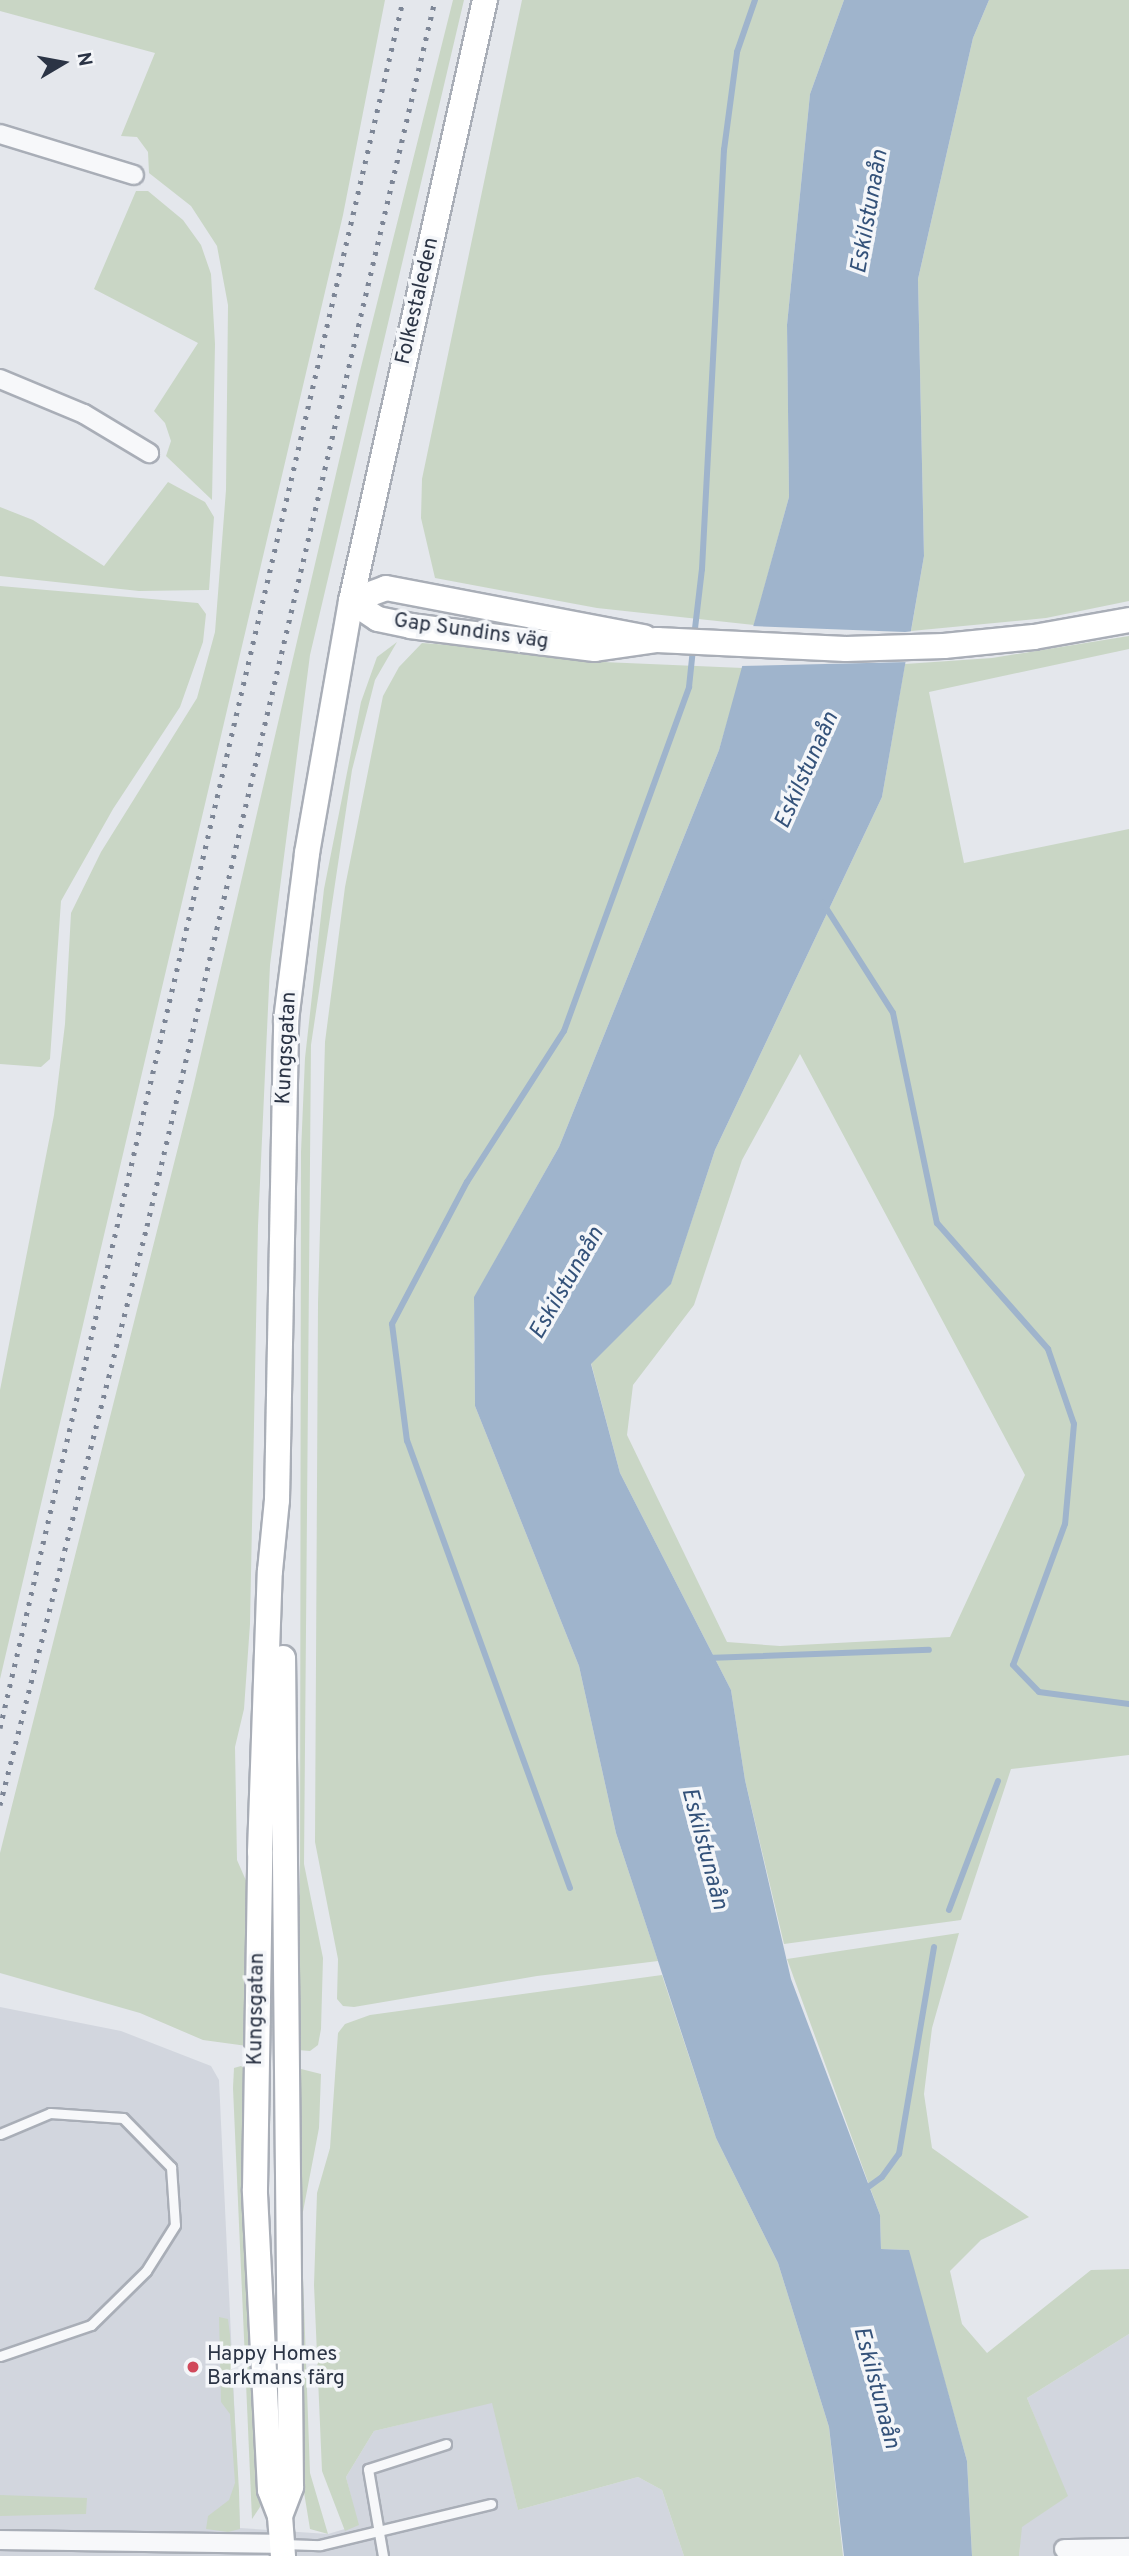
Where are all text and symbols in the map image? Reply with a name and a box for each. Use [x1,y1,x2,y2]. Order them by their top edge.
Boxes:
north arrow [28,28,98,98]
text: N [71,51,97,68]
water label: Eskilstunaån [847,148,895,276]
street label: Folkestaleden [391,235,445,367]
street label: Gap Sundins väg [392,609,550,655]
water label: Eskilstunaån [770,708,846,834]
street label: Kungsgatan [271,991,303,1105]
water label: Eskilstunaån [525,1223,611,1345]
water label: Eskilstunaån [673,1785,733,1913]
street label: Kungsgatan [243,1952,271,2066]
water label: Eskilstunaån [845,2324,905,2452]
place label: Happy Homes Barkmans färg [207,2342,345,2392]
marker: Happy Homes Barkmans färg [185,2359,201,2375]

